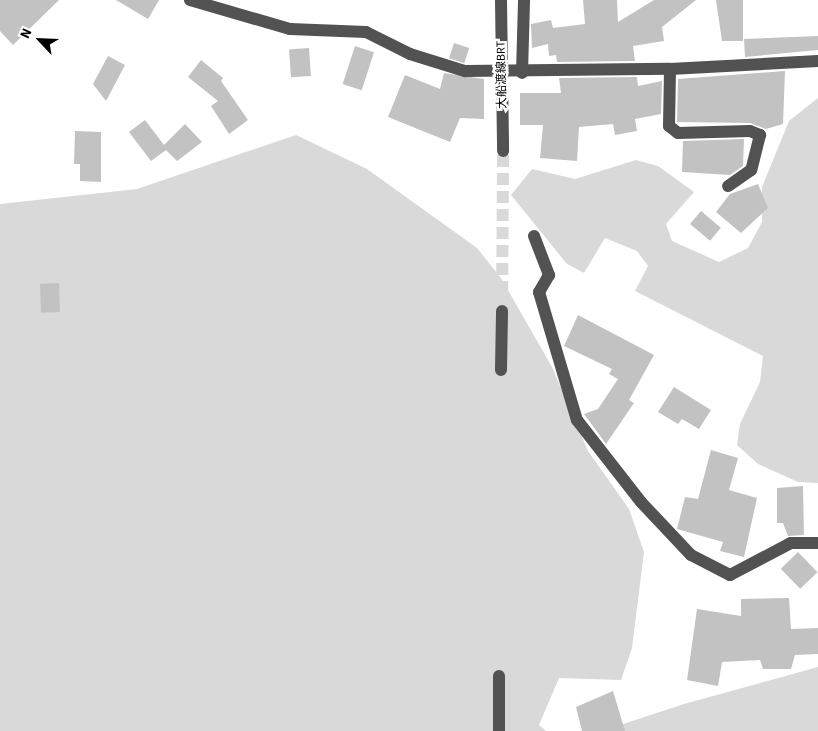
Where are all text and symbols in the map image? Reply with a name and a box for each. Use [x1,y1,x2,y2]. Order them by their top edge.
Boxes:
north arrow [15,15,65,65]
text: N [15,25,37,42]
street label: 大船渡線BRT [494,41,510,109]

